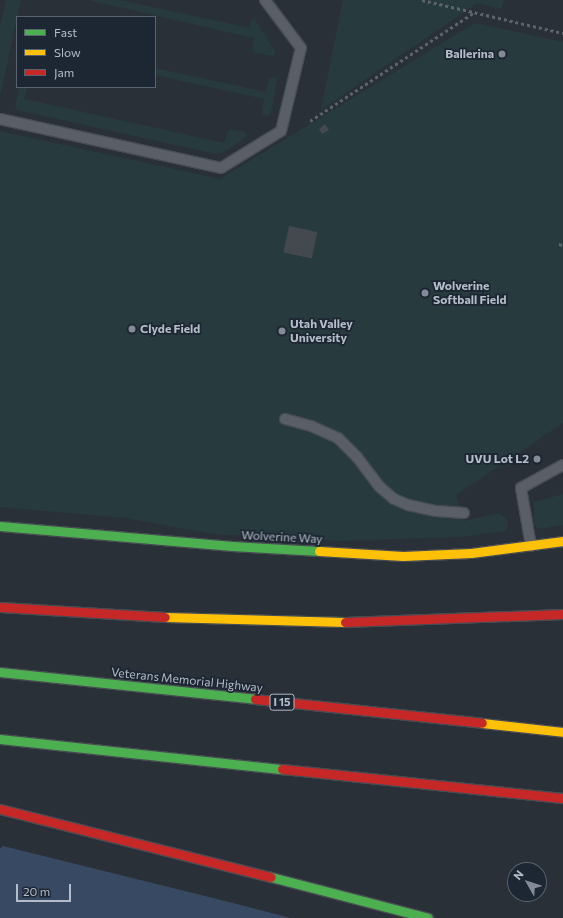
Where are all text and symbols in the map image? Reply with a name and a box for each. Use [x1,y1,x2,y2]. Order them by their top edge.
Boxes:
legend [16,16,156,88]
text: Fast [54,25,77,39]
text: Slow [54,45,81,59]
place label: Ballerina [445,47,494,61]
marker: Ballerina [497,49,507,59]
text: Jam [54,65,74,79]
place label: Wolverine Softball Field [433,279,506,307]
marker: Wolverine Softball Field [420,288,430,298]
place label: Utah Valley University [290,317,353,345]
place label: Clyde Field [140,322,200,336]
marker: Clyde Field [127,324,137,334]
marker: Utah Valley University [277,326,287,336]
place label: UVU Lot L2 [465,452,529,466]
marker: UVU Lot L2 [532,454,542,464]
street label: Wolverine Way [241,528,323,546]
street label: Veterans Memorial Highway [110,665,264,695]
road number: I 15 [269,693,295,711]
north arrow [507,862,547,902]
text: N [510,867,526,882]
scale bar [18,876,73,902]
text: 20 m [23,884,50,898]

